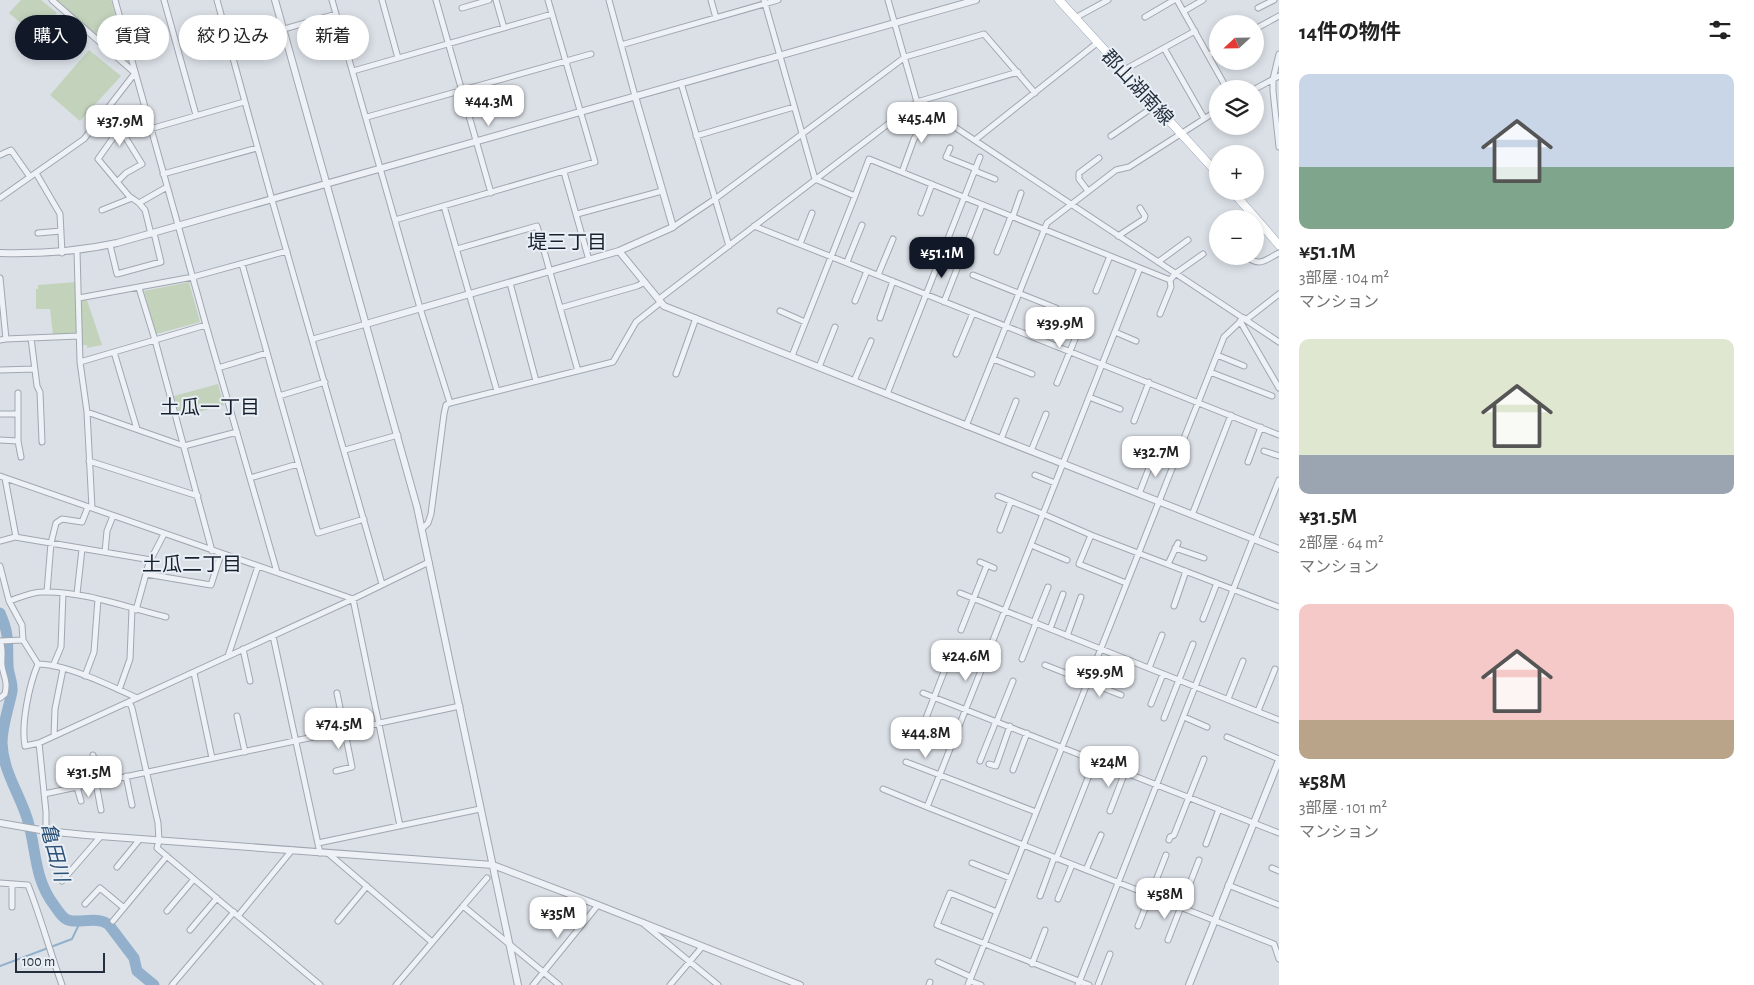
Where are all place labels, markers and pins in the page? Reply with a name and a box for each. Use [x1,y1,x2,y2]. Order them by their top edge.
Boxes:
pin: ¥44.3M [448,84,530,127]
pin: ¥45.4M [881,102,963,144]
pin: ¥37.9M [79,104,161,147]
pin: ¥51.1M [901,236,983,279]
pin: ¥39.9M [1019,306,1101,349]
pin: ¥32.7M [1115,436,1197,478]
pin: ¥24.6M [925,640,1007,682]
pin: ¥59.9M [1059,656,1141,698]
pin: ¥74.5M [298,708,380,750]
pin: ¥44.8M [885,716,967,759]
pin: ¥24M [1079,746,1139,788]
pin: ¥31.5M [48,756,130,798]
pin: ¥58M [1135,878,1195,920]
pin: ¥35M [528,896,588,939]

